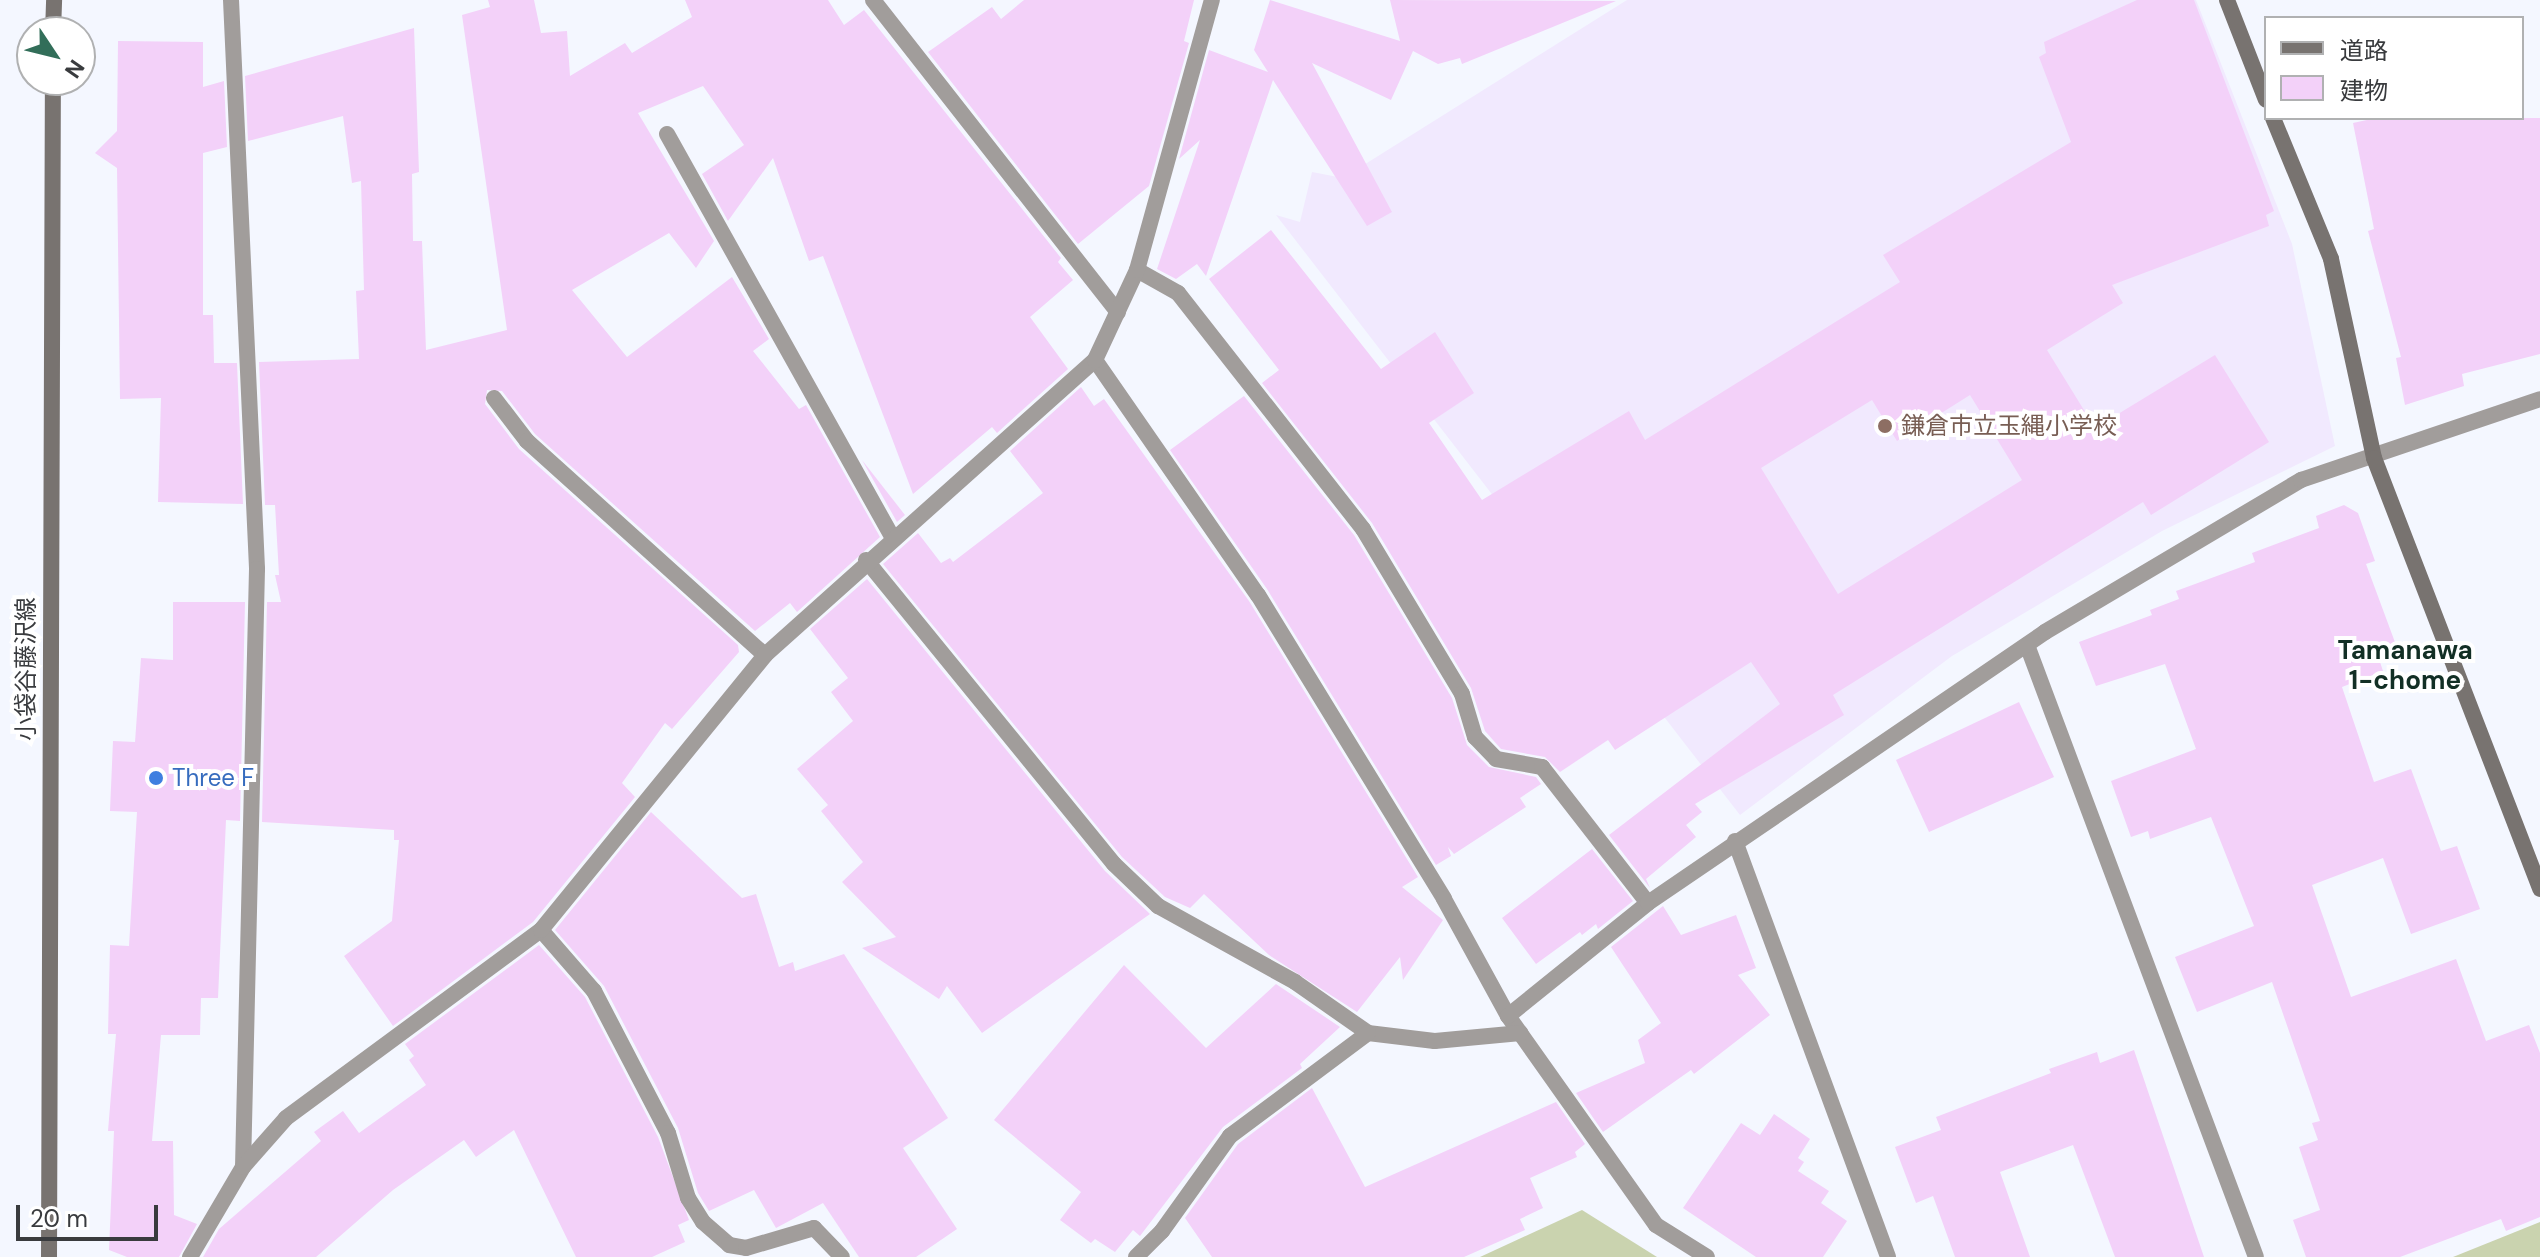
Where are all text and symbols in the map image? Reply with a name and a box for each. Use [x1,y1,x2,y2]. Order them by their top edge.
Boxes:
north arrow [16,16,96,96]
legend [2264,16,2524,120]
text: 道路 [2340,35,2388,66]
text: N [58,54,91,84]
text: 建物 [2340,75,2388,106]
place label: 鎌倉市立玉縄小学校 [1901,412,2117,440]
marker: 鎌倉市立玉縄小学校 [1876,417,1894,435]
street label: 小袋谷藤沢線 [12,597,40,741]
district label: Tamanawa 1-chome [2337,635,2473,696]
place label: Three F [172,764,254,792]
marker: Three F [147,769,165,787]
scale bar [20,1189,162,1239]
text: 20 m [30,1203,88,1234]

